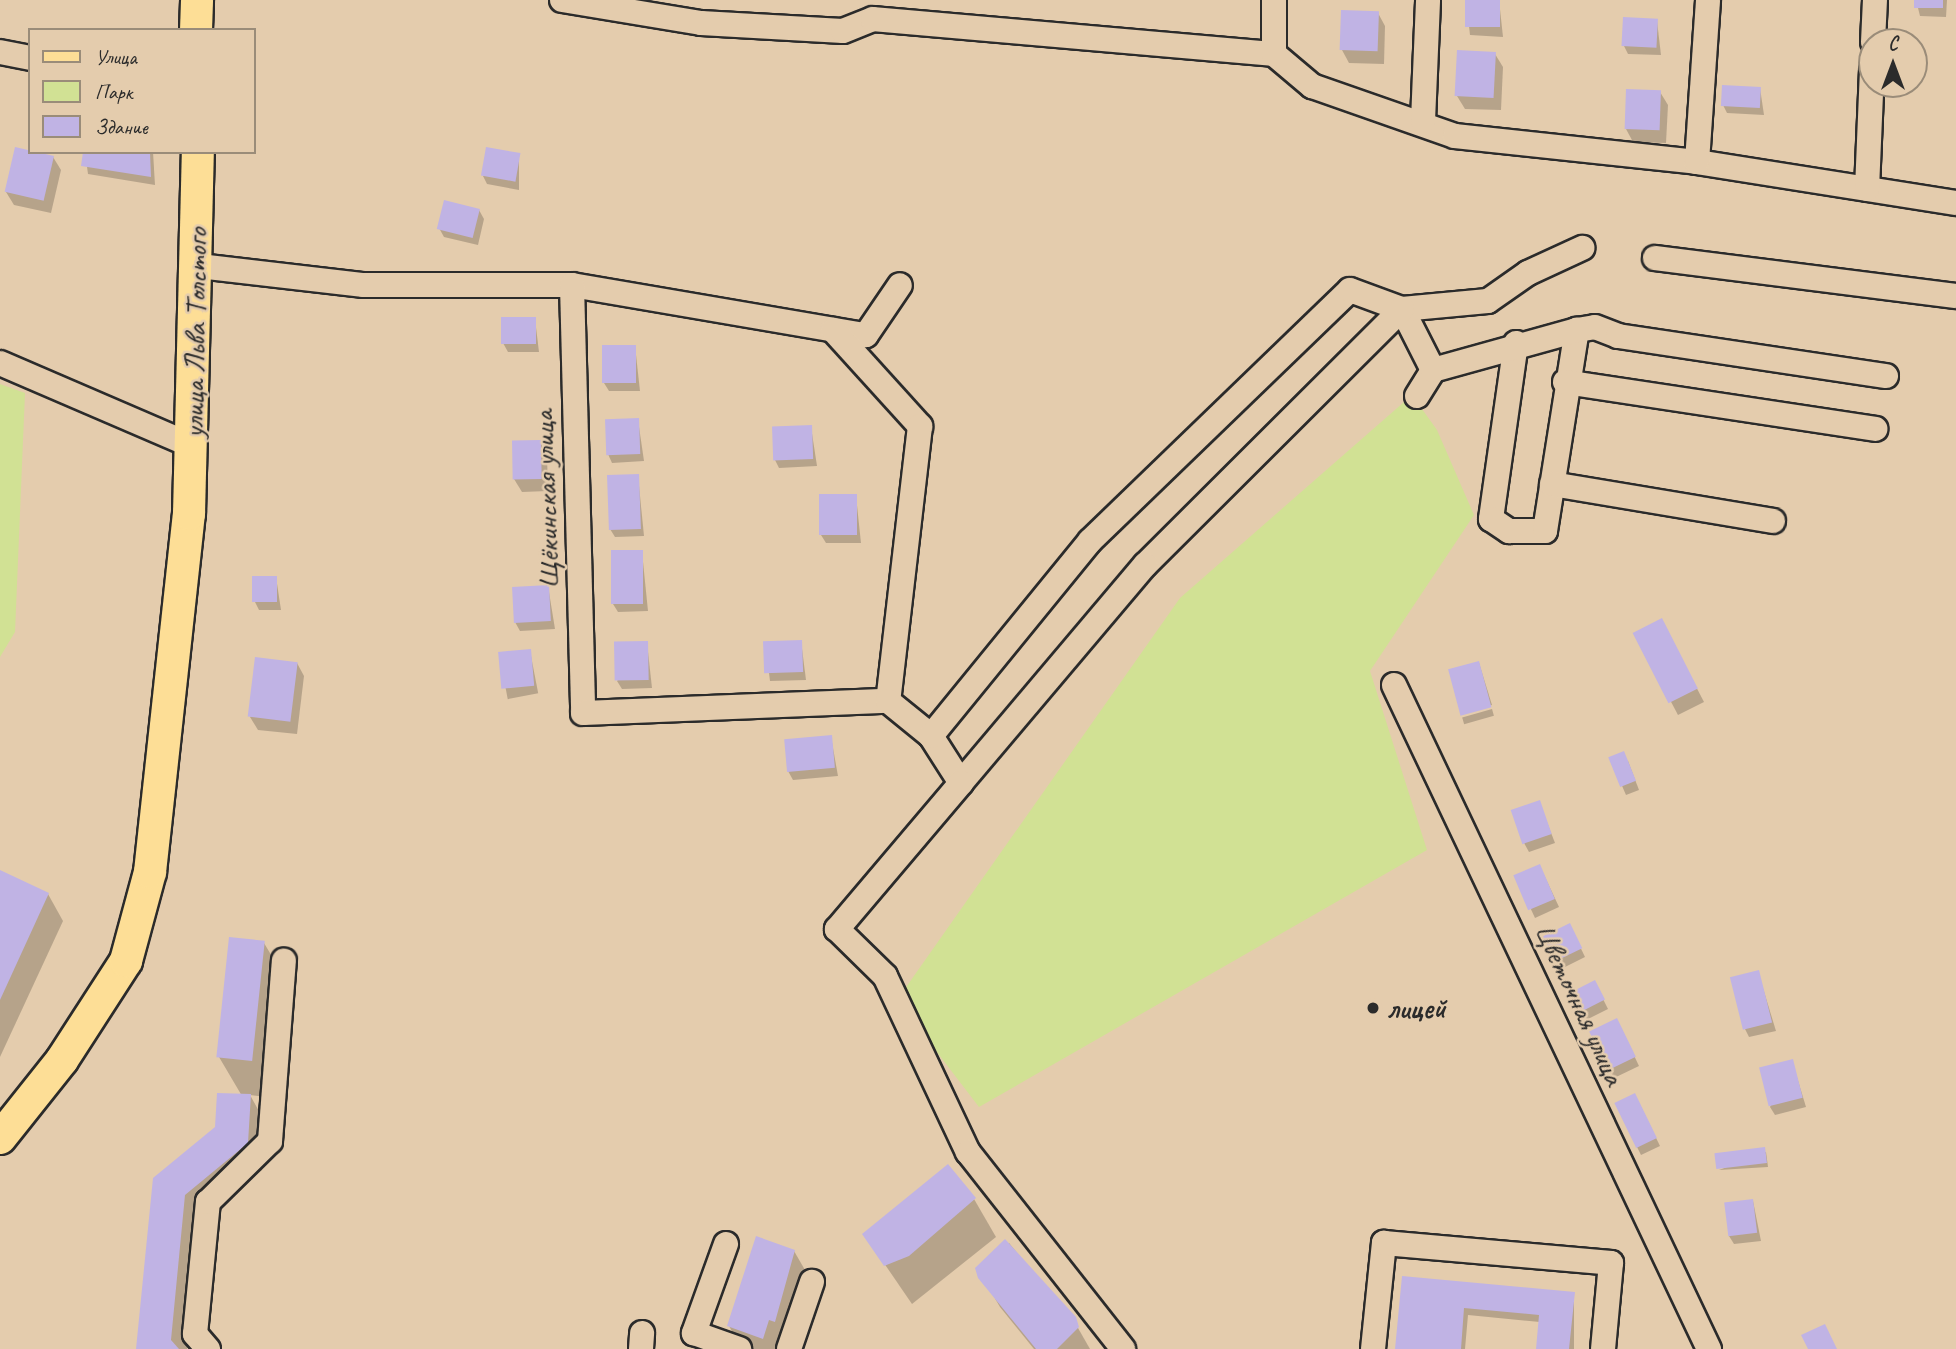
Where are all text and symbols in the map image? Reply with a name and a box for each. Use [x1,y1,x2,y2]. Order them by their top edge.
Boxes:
legend [28,28,256,154]
north arrow [1858,28,1928,98]
text: С [1888,32,1898,56]
text: Улица [95,44,137,70]
text: Парк [95,79,132,105]
text: Здание [95,114,148,140]
street label: улица Льва Толстого [175,228,215,438]
street label: Щёкинская улица [525,409,567,589]
street label: Цветочная улица [1526,916,1634,1092]
place label: лицей [1387,990,1446,1026]
marker: лицей [1365,1000,1381,1016]

